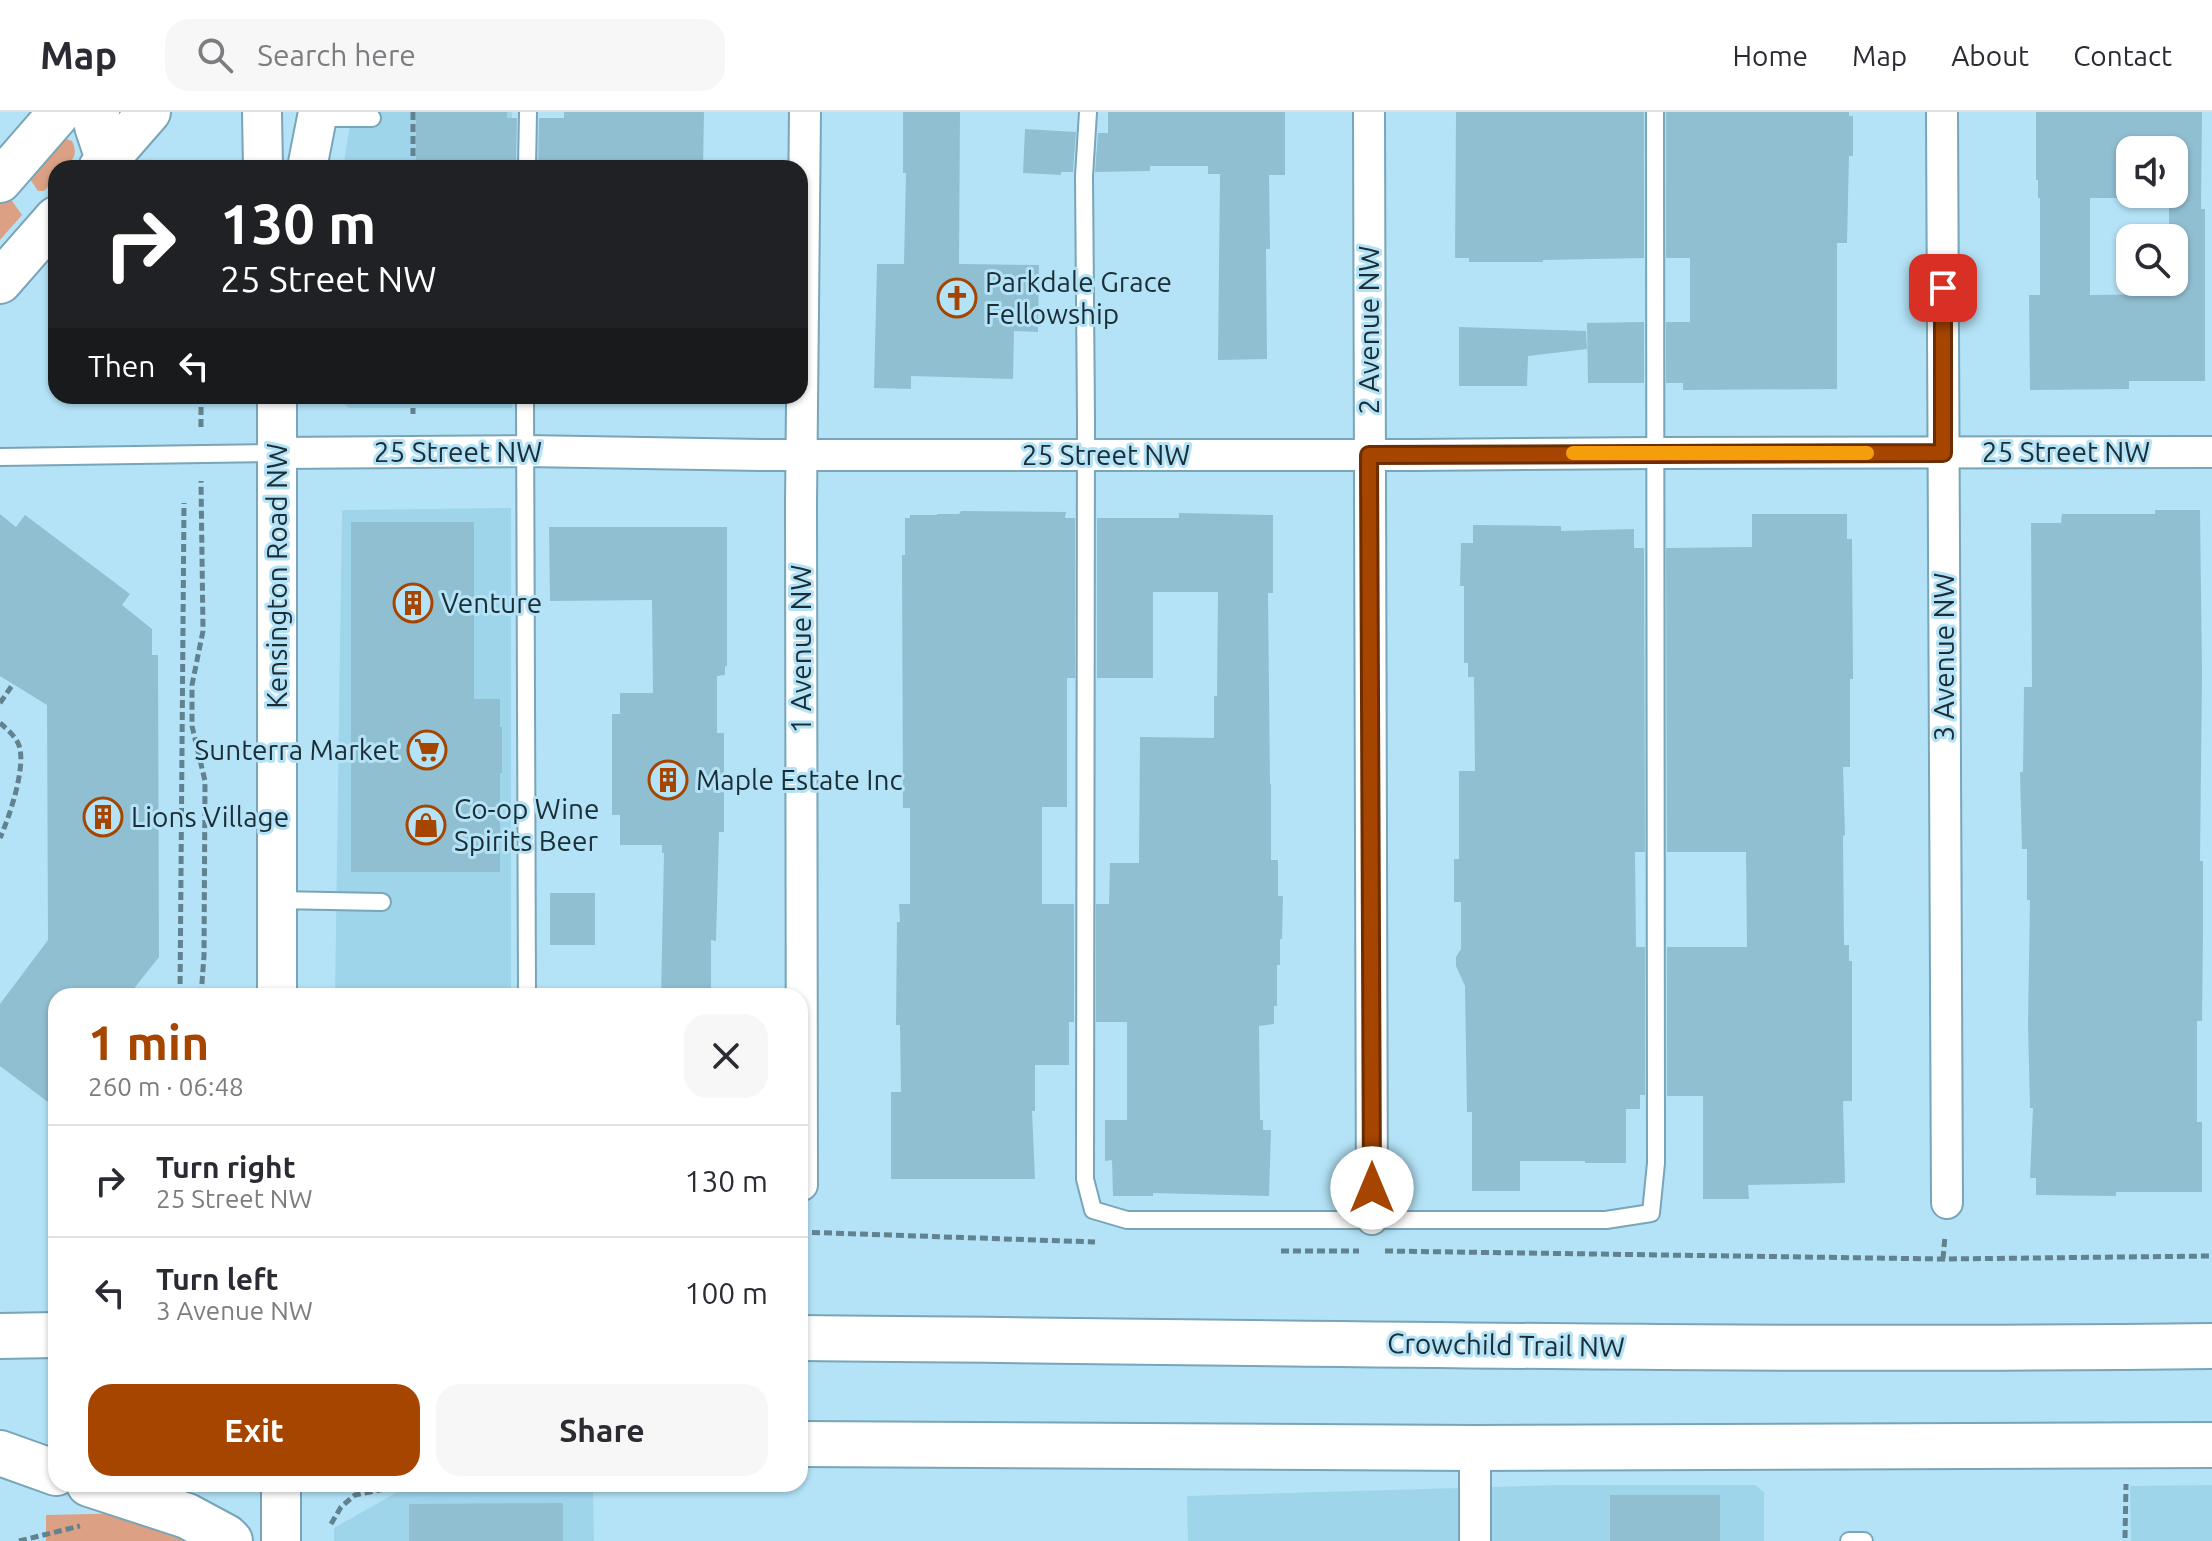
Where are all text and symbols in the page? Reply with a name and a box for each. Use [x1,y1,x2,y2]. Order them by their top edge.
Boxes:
search box [165,19,725,91]
icon: search [193,33,237,77]
text: Map [40,34,117,76]
text: Search here [257,38,416,72]
text: Home [1733,40,1808,71]
text: Map [1852,40,1907,71]
text: About [1951,40,2029,71]
text: Contact [2073,40,2172,71]
map controls [2116,136,2188,296]
button: sound [2116,136,2188,208]
icon: right [88,192,192,296]
text: 130 m [220,192,376,255]
button: search [2116,224,2188,296]
street label: 2 Avenue NW [1353,246,1384,414]
pin [1909,254,1977,322]
text: 25 Street NW [220,258,437,299]
place label: Parkdale Grace Fellowship [985,266,1172,329]
icon: arrive [1921,266,1965,310]
church icon: Parkdale Grace Fellowship [936,277,978,319]
icon: left [172,344,216,388]
text: Then [88,349,156,383]
street label: 25 Street NW [374,436,542,467]
street label: 25 Street NW [1982,436,2150,467]
street label: 25 Street NW [1022,439,1190,470]
street label: Kensington Road NW [261,443,292,709]
street label: 1 Avenue NW [785,565,816,733]
street label: 3 Avenue NW [1928,573,1959,741]
building icon: Venture [392,582,434,624]
place label: Venture [441,587,542,618]
supermarket icon: Sunterra Market [406,729,448,771]
place label: Sunterra Market [194,734,399,765]
building icon: Maple Estate Inc [647,759,689,801]
place label: Maple Estate Inc [696,764,903,795]
place label: Co-op Wine Spirits Beer [454,793,600,856]
building icon: Lions Village [82,796,124,838]
place label: Lions Village [131,801,289,832]
shop icon: Co-op Wine Spirits Beer [405,804,447,846]
button: close [684,1014,768,1098]
text: 1 min [88,1015,209,1069]
text: 260 m · 06:48 [88,1072,244,1101]
position arrow [1330,1146,1414,1230]
text: Turn right [156,1150,296,1184]
icon: right [88,1159,132,1203]
text: 130 m [684,1164,768,1198]
text: 25 Street NW [156,1184,312,1213]
text: Turn left [156,1262,278,1296]
icon: left [88,1271,132,1315]
text: 100 m [684,1276,768,1310]
text: 3 Avenue NW [156,1296,313,1325]
street label: Crowchild Trail NW [1387,1327,1625,1362]
button: Exit [88,1384,420,1476]
button: Share [436,1384,768,1476]

